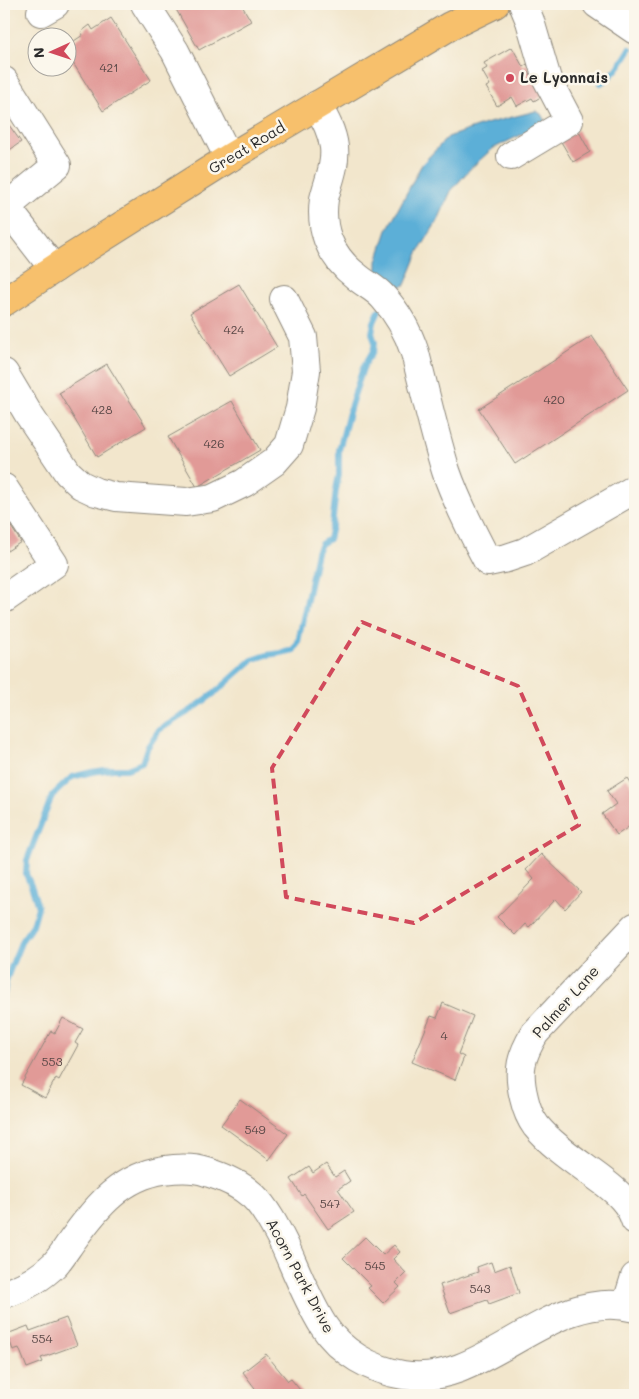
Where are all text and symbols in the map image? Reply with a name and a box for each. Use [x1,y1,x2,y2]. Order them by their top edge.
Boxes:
north arrow [28,28,78,78]
text: N [29,47,48,59]
house number: 421 [99,59,119,75]
place label: Le Lyonnais [520,67,608,87]
marker: Le Lyonnais [504,72,516,84]
street label: Great Road [204,116,289,178]
house number: 424 [224,321,244,337]
house number: 420 [543,391,565,407]
house number: 428 [92,401,113,417]
house number: 426 [204,435,224,451]
street label: Palmer Lane [527,961,603,1042]
house number: 4 [440,1027,448,1043]
house number: 553 [41,1053,63,1069]
house number: 549 [244,1121,266,1137]
house number: 547 [320,1195,341,1211]
street label: Acorn Park Drive [262,1215,340,1336]
house number: 545 [364,1257,386,1273]
house number: 543 [469,1280,491,1296]
house number: 554 [31,1330,53,1346]

